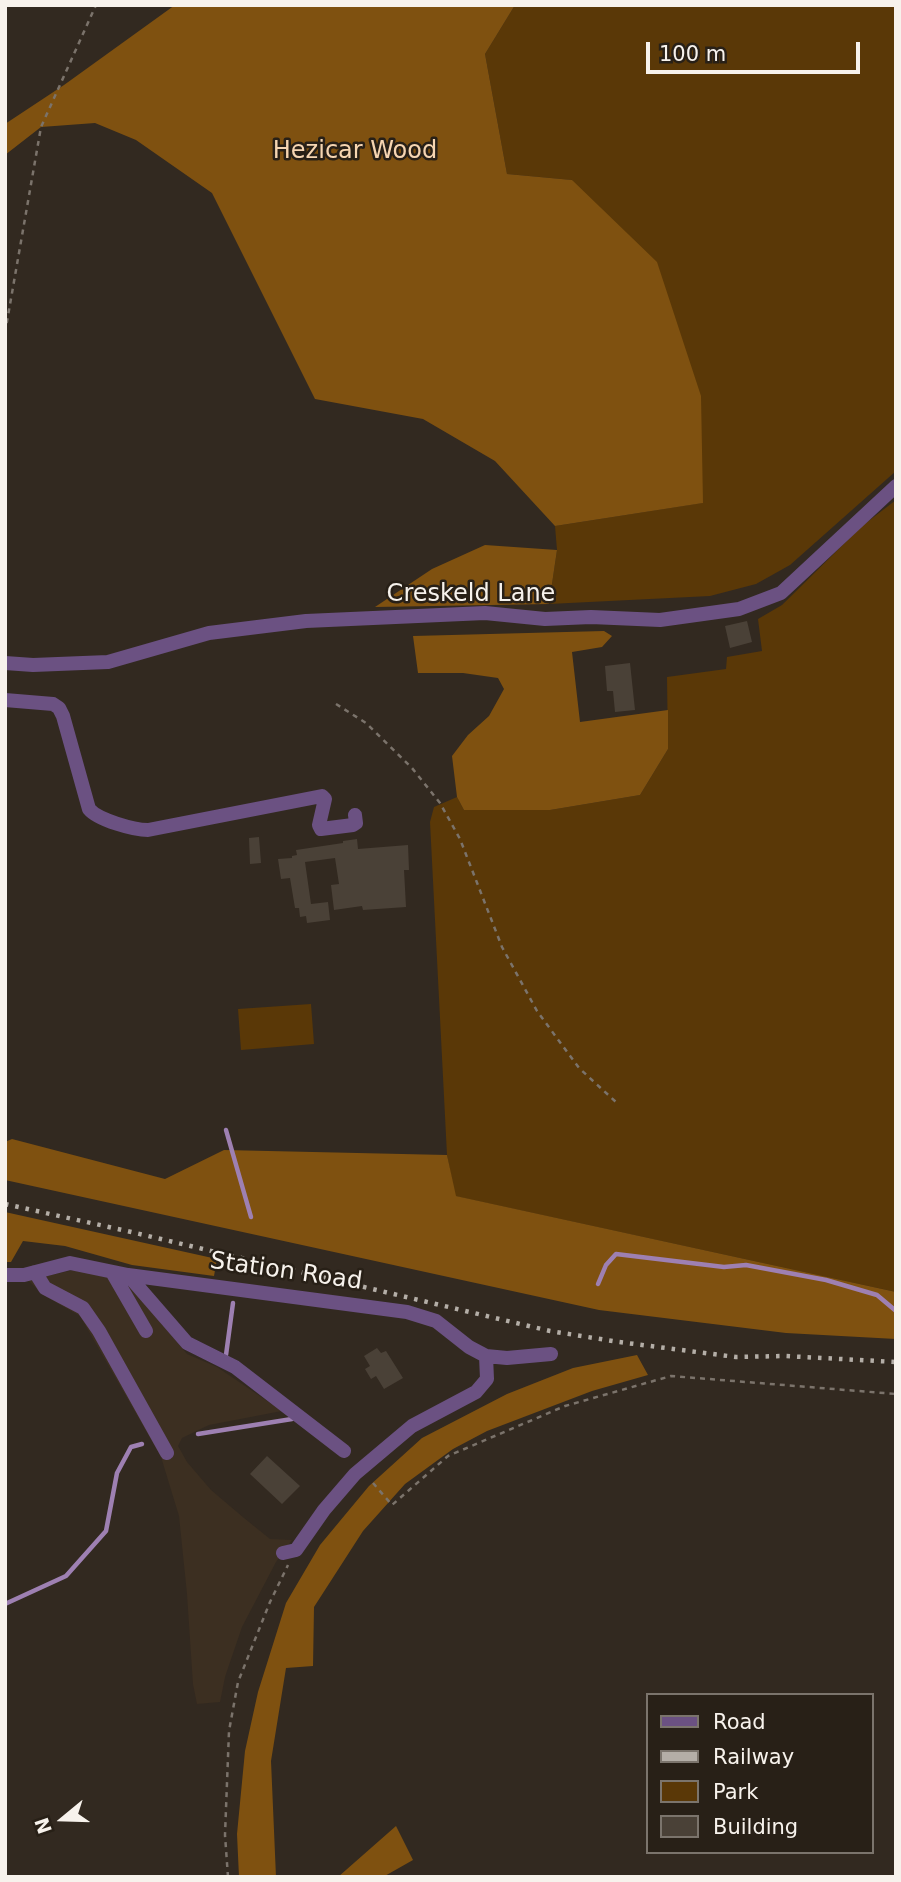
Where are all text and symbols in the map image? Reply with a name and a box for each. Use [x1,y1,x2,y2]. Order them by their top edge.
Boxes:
scale bar [649,28,862,72]
text: 100 m [659,42,726,66]
park label: Hezicar Wood [273,138,437,166]
street label: Creskeld Lane [387,581,555,609]
street label: Station Road [208,1247,364,1297]
legend [646,1693,873,1854]
text: Road [713,1710,766,1734]
text: Railway [713,1745,794,1769]
text: Park [713,1780,758,1804]
north arrow [28,1784,98,1854]
text: N [30,1815,56,1837]
text: Building [713,1815,798,1839]

